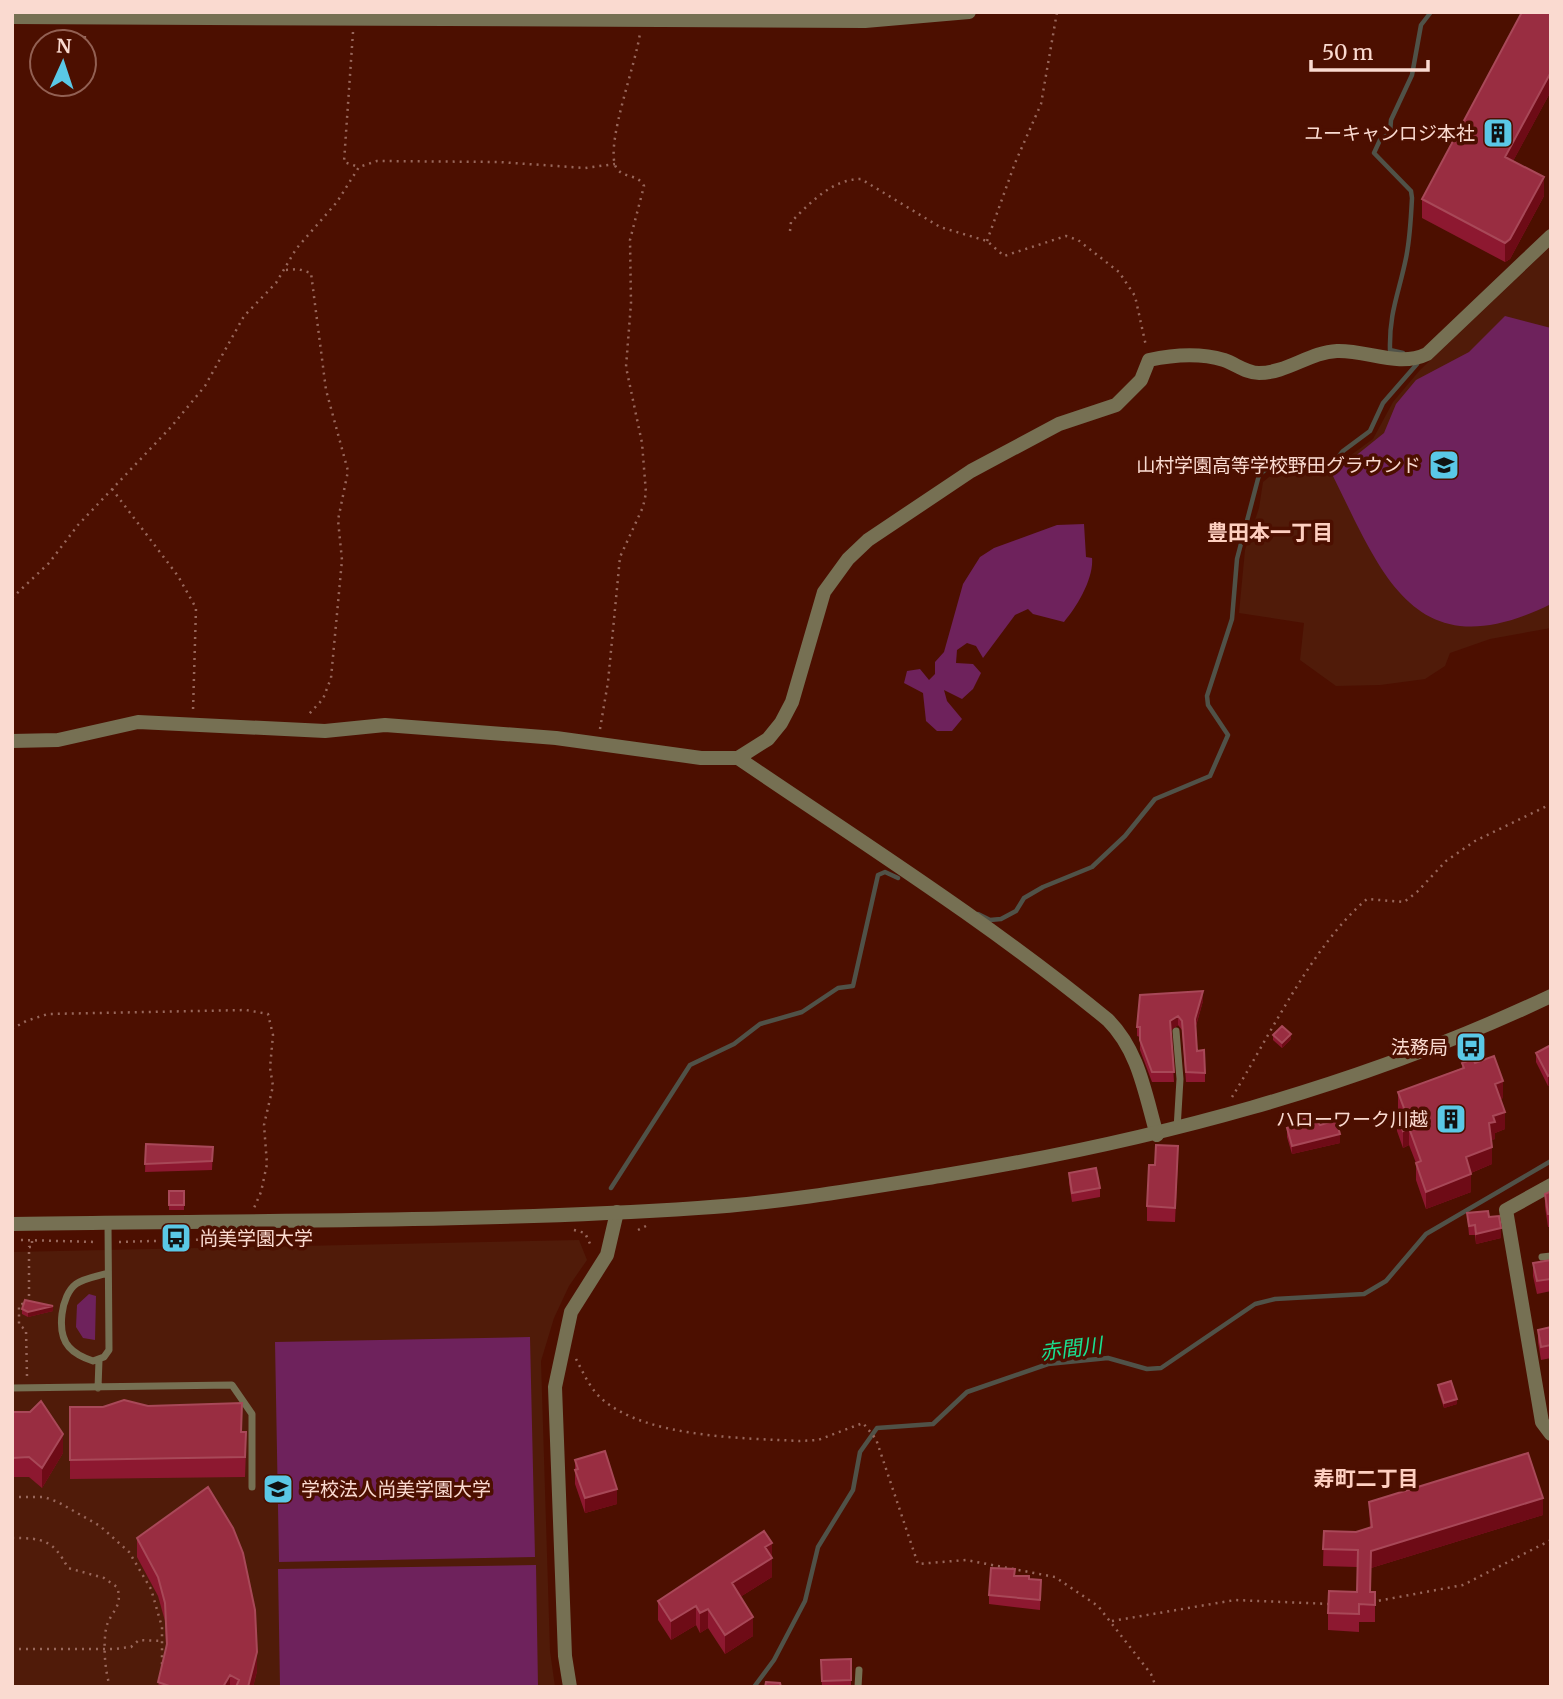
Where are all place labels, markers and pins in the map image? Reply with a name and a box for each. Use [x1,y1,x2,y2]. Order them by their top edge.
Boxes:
building icon: ユーキャンロジ本社 [1481,116,1515,150]
place label: ユーキャンロジ本社 [1304,121,1475,145]
school or university icon: 山村学園高等学校野田グラウンド [1427,448,1461,482]
place label: 山村学園高等学校野田グラウンド [1136,453,1421,477]
bus stop icon: 法務局 [1454,1030,1488,1064]
place label: 法務局 [1391,1035,1448,1059]
building icon: ハローワーク川越 [1434,1102,1468,1136]
place label: ハローワーク川越 [1276,1107,1428,1131]
bus stop icon: 尚美学園大学 [159,1221,193,1255]
place label: 尚美学園大学 [199,1226,313,1250]
school or university icon: 学校法人尚美学園大学 [261,1472,295,1506]
place label: 学校法人尚美学園大学 [301,1477,491,1501]

